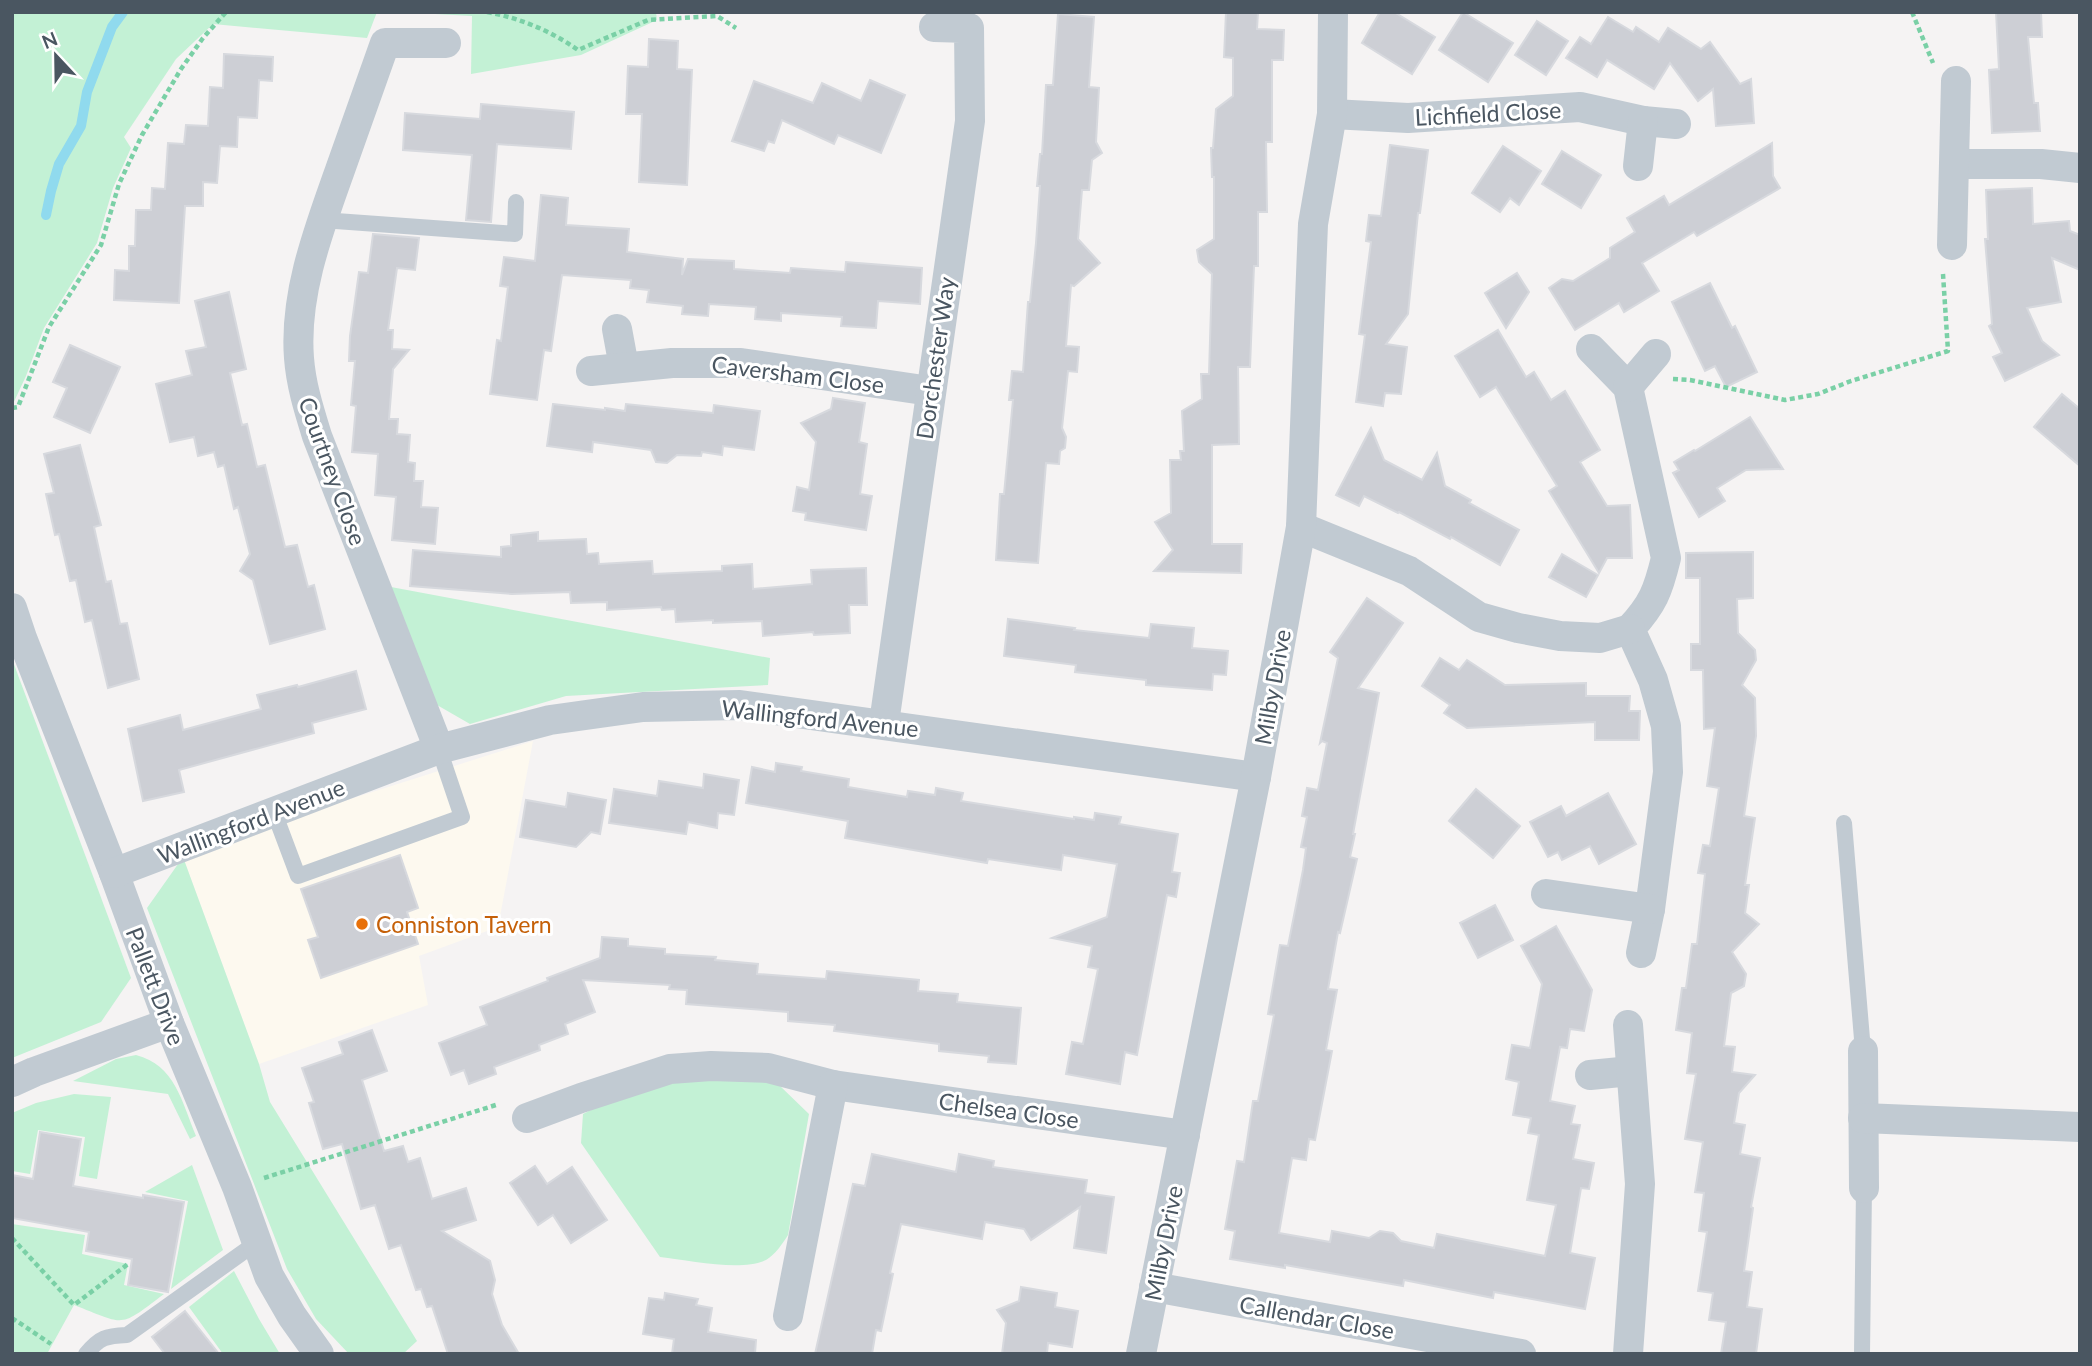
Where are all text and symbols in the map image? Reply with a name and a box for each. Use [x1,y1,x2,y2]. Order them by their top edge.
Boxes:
north arrow [21,21,91,91]
text: N [38,26,61,53]
street label: Lichfield Close [1414,95,1562,131]
street label: Dorchester Way [910,275,960,441]
street label: Caversham Close [710,350,886,398]
street label: Courtney Close [293,393,373,549]
street label: Milby Drive [1248,627,1296,747]
street label: Wallingford Avenue [720,694,920,742]
street label: Wallingford Avenue [154,772,348,870]
place label: Conniston Tavern [376,910,552,938]
marker: Conniston Tavern [354,916,370,932]
street label: Pallett Drive [121,923,191,1049]
street label: Chelsea Close [937,1086,1081,1134]
street label: Milby Drive [1138,1183,1188,1303]
street label: Callendar Close [1237,1290,1397,1344]

